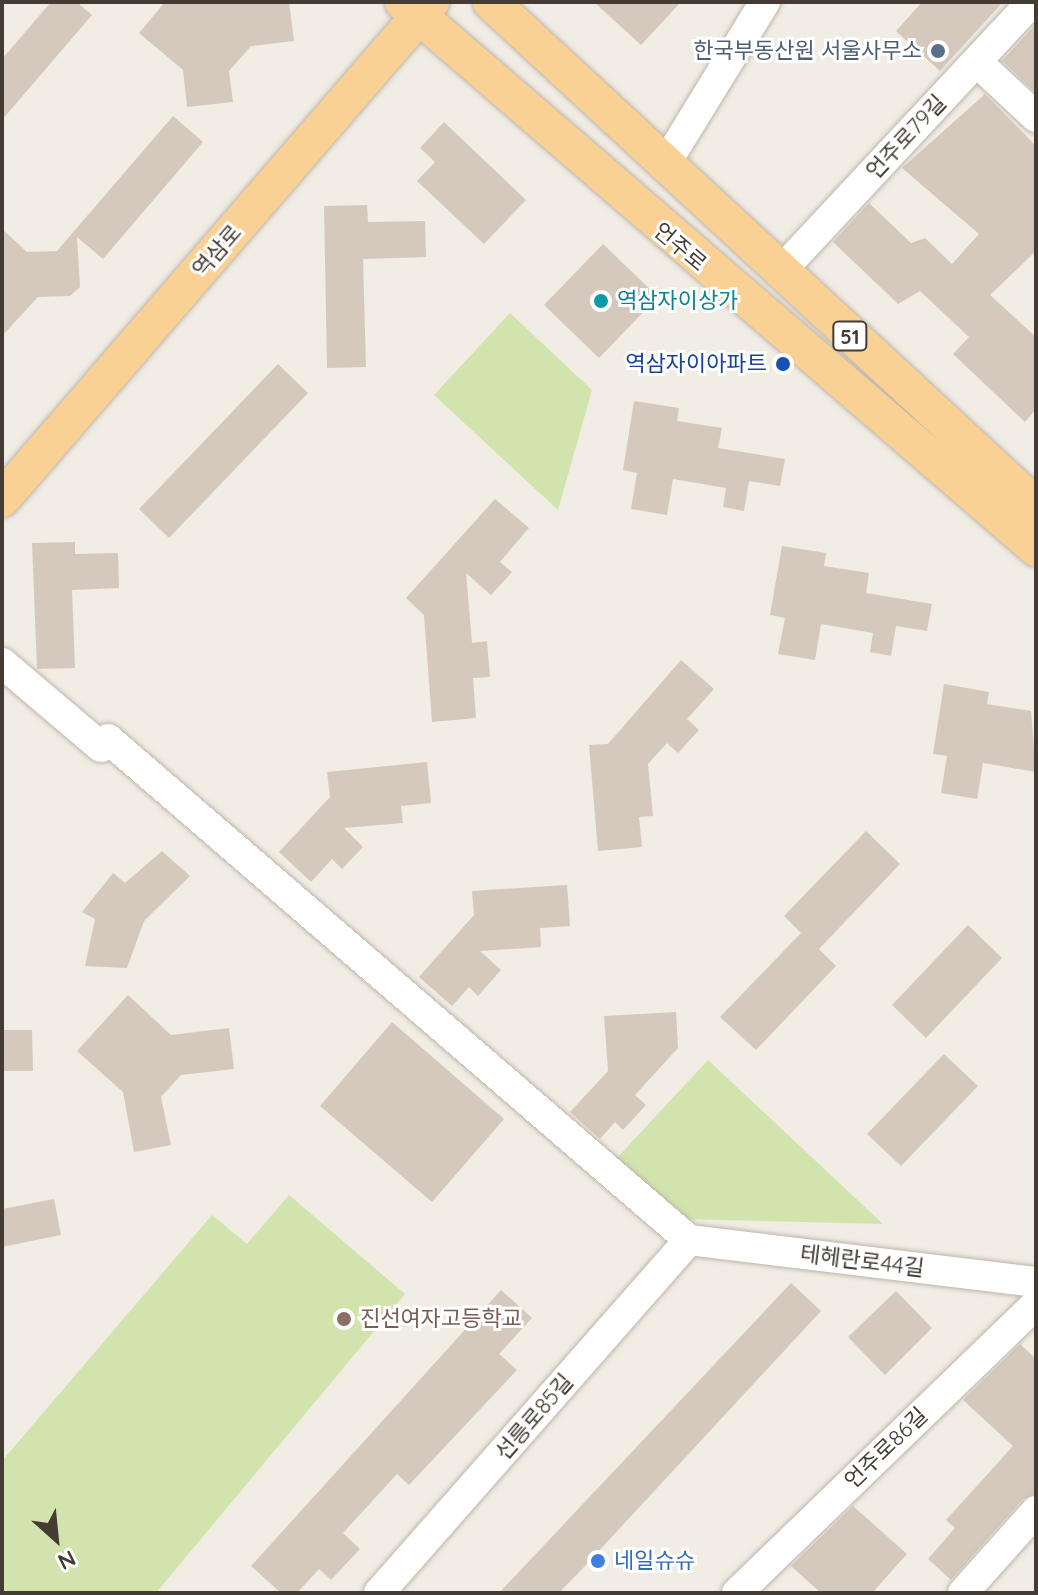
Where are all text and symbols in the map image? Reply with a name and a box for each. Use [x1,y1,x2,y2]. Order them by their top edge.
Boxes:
place label: 한국부동산원 서울사무소 [693,38,922,64]
marker: 한국부동산원 서울사무소 [929,42,947,60]
street label: 언주로79길 [861,90,951,184]
street label: 언주로 [648,217,712,277]
street label: 역삼로 [187,219,247,283]
place label: 역삼자이상가 [617,288,738,314]
marker: 역삼자이상가 [592,292,610,310]
road number: 51 [832,320,868,352]
place label: 역삼자이아파트 [625,351,767,377]
marker: 역삼자이아파트 [774,355,792,373]
street label: 테헤란로44길 [799,1240,925,1282]
place label: 진선여자고등학교 [360,1306,522,1332]
marker: 진선여자고등학교 [335,1310,353,1328]
street label: 선릉로85길 [490,1369,578,1465]
street label: 언주로86길 [839,1402,933,1494]
north arrow [16,1499,96,1579]
text: N [53,1544,80,1577]
place label: 네일슈슈 [614,1548,695,1574]
marker: 네일슈슈 [589,1552,607,1570]

